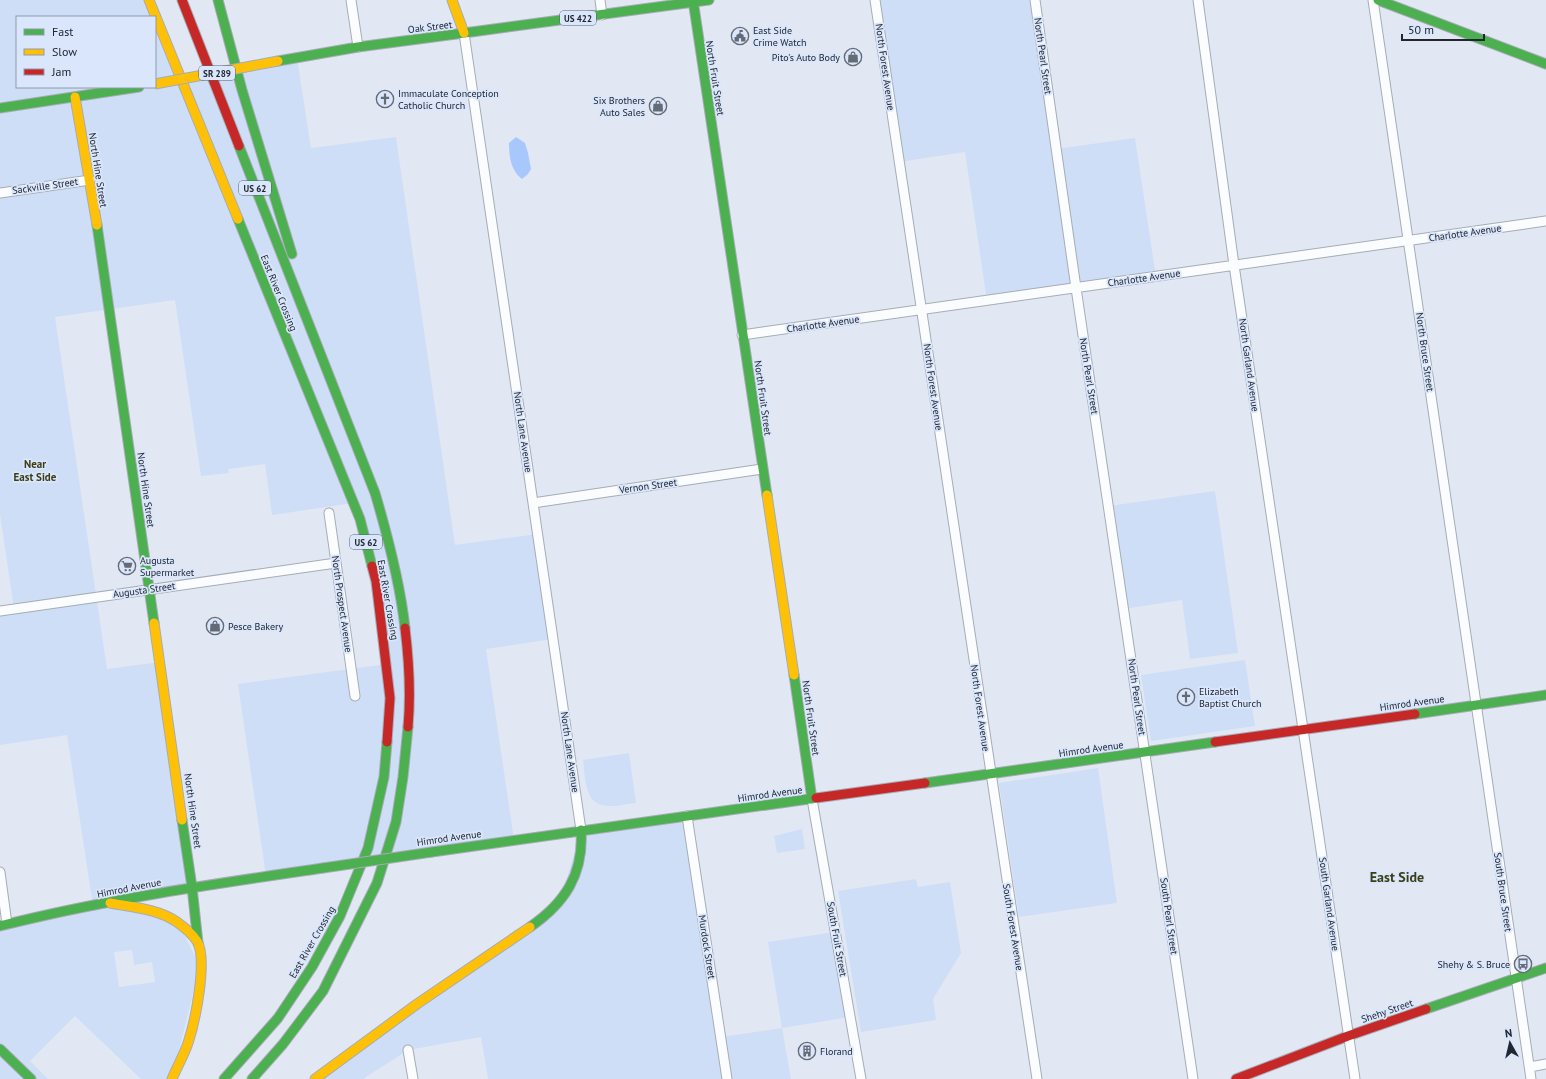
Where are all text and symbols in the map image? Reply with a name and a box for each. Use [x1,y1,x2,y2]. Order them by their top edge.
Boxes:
road number: US 422 [560,11,596,25]
legend [16,16,156,88]
scale bar [1402,16,1484,42]
street label: North Pearl Street [1031,17,1055,96]
street label: Oak Street [407,18,453,36]
text: 50 m [1408,22,1434,37]
street label: North Forest Avenue [872,23,898,111]
text: Fast [52,24,73,39]
place label: East Side Crime Watch [753,24,806,49]
public building icon: East Side Crime Watch [730,26,750,46]
street label: North Fruit Street [703,40,727,117]
text: Slow [52,44,77,59]
shop icon: Pito's Auto Body [843,47,863,67]
place label: Pito's Auto Body [772,51,840,64]
text: Jam [51,64,71,79]
road number: SR 289 [199,66,235,80]
place label: Immaculate Conception Catholic Church [398,87,499,112]
church icon: Immaculate Conception Catholic Church [375,89,395,109]
place label: Six Brothers Auto Sales [593,94,645,119]
shop icon: Six Brothers Auto Sales [648,96,668,116]
street label: North Hine Street [86,132,110,209]
street label: Sackville Street [11,175,79,197]
road number: US 62 [239,181,271,195]
street label: Charlotte Avenue [1428,221,1502,245]
street label: East River Crossing [258,253,300,333]
street label: Charlotte Avenue [1107,266,1181,290]
street label: Charlotte Avenue [786,312,860,336]
street label: North Bruce Street [1413,312,1437,393]
street label: North Garland Avenue [1236,317,1262,413]
street label: North Pearl Street [1077,337,1102,416]
street label: North Forest Avenue [920,343,946,431]
street label: North Fruit Street [751,360,775,437]
street label: North Lane Avenue [511,391,535,473]
street label: North Hine Street [134,452,158,529]
district label: Near East Side [14,457,57,484]
street label: Vernon Street [617,475,678,497]
road number: US 62 [350,535,382,549]
place label: Augusta Supermarket [140,554,195,579]
street label: North Prospect Avenue [329,555,355,653]
supermarket icon: Augusta Supermarket [117,556,137,576]
street label: East River Crossing [375,559,401,641]
street label: Augusta Street [112,579,177,601]
shop icon: Pesce Bakery [205,616,225,636]
place label: Pesce Bakery [228,620,283,633]
street label: North Pearl Street [1125,658,1149,737]
street label: North Forest Avenue [967,664,993,752]
street label: North Fruit Street [799,680,823,757]
place label: Elizabeth Baptist Church [1199,685,1262,710]
church icon: Elizabeth Baptist Church [1176,687,1196,707]
street label: Himrod Avenue [1379,692,1445,714]
street label: North Lane Avenue [558,711,582,793]
street label: Himrod Avenue [1058,738,1124,760]
street label: North Hine Street [181,773,205,850]
street label: Himrod Avenue [737,783,803,805]
street label: Himrod Avenue [416,827,482,849]
street label: South Bruce Street [1491,852,1515,933]
street label: South Garland Avenue [1316,856,1342,952]
district label: East Side [1370,868,1424,886]
street label: Himrod Avenue [96,875,162,901]
street label: South Pearl Street [1157,877,1181,956]
street label: South Forest Avenue [1000,883,1026,971]
street label: South Fruit Street [824,901,850,978]
street label: East River Crossing [286,904,338,980]
street label: Murdock Street [696,914,719,981]
bus stop icon: Shehy & S. Bruce [1513,954,1533,974]
place label: Shehy & S. Bruce [1438,958,1510,971]
street label: Shehy Street [1359,996,1415,1026]
north arrow [1490,1023,1530,1063]
text: N [1504,1026,1513,1041]
building icon: Florand [797,1041,817,1061]
place label: Florand [820,1045,853,1058]

